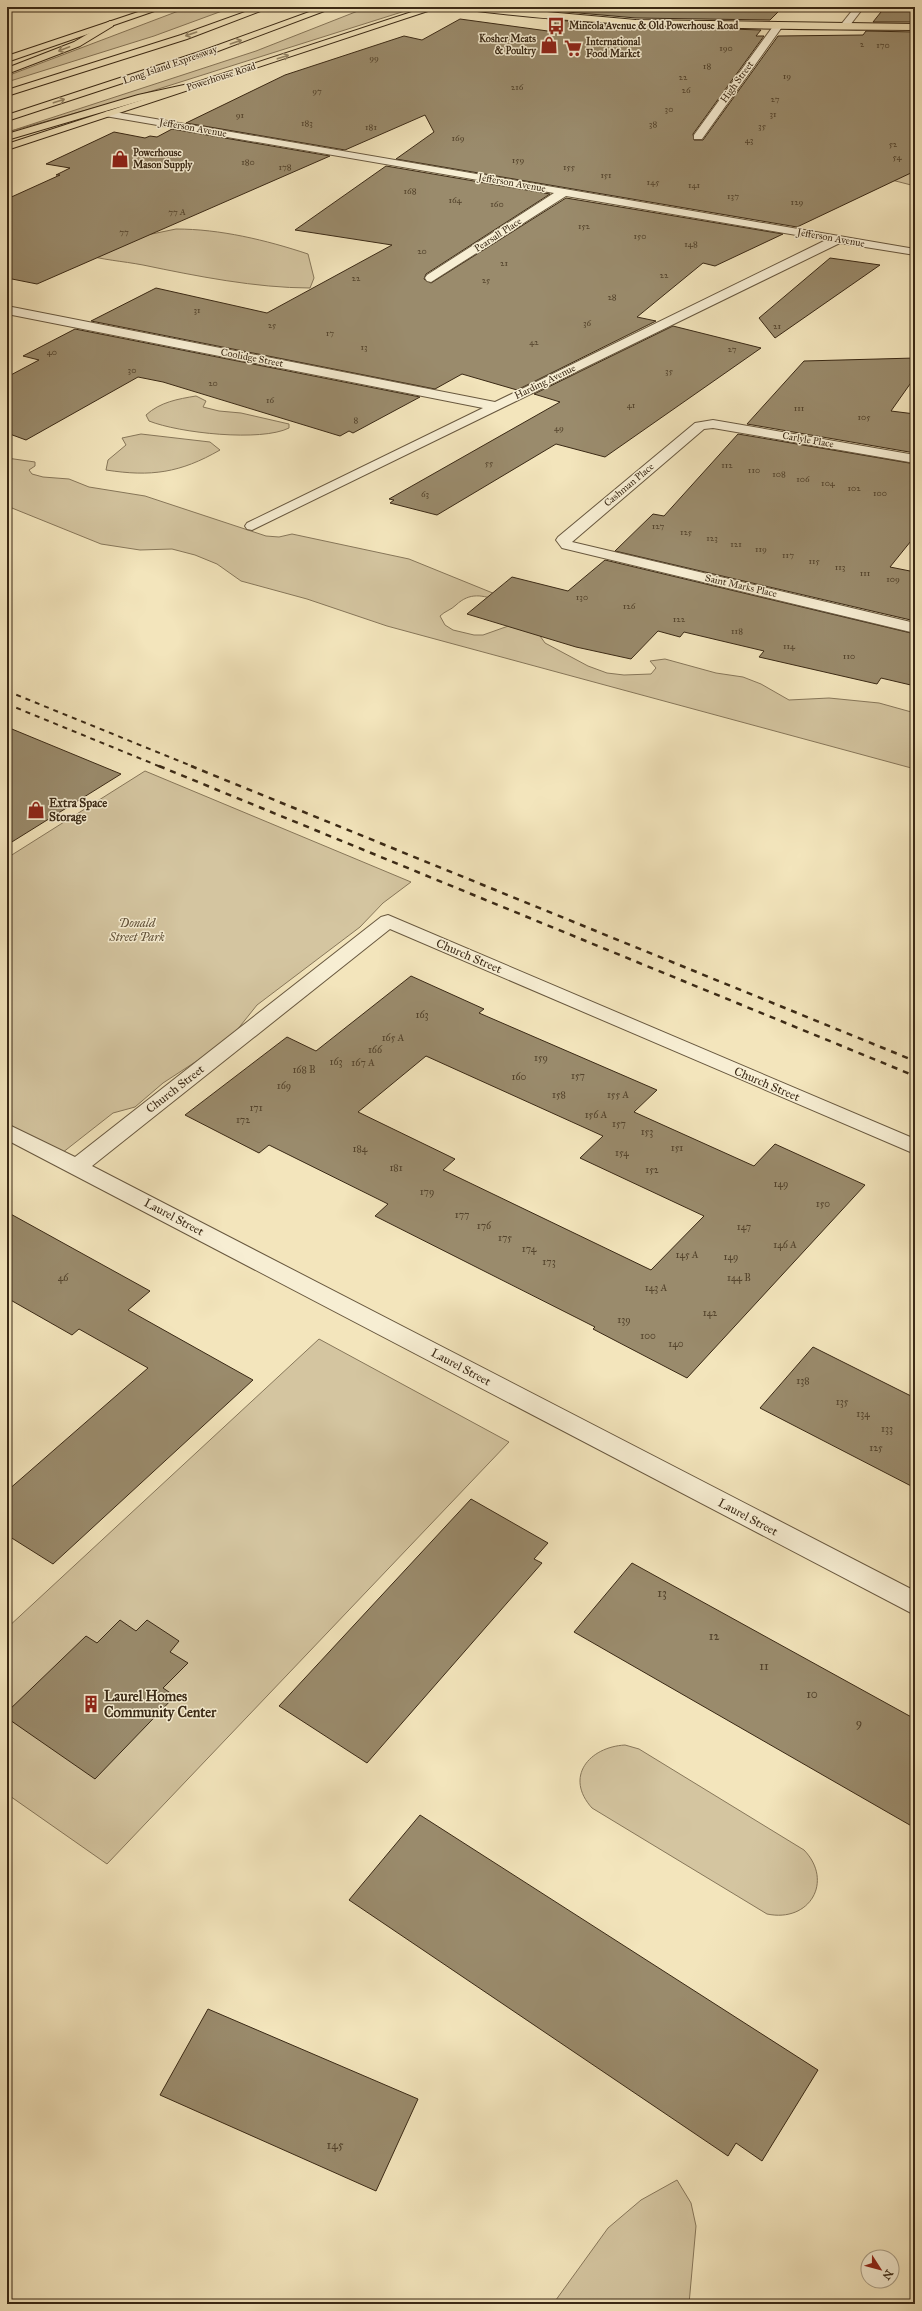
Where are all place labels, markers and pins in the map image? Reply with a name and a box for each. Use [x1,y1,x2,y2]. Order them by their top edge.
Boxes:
bus stop icon: Mineola Avenue & Old Powerhouse Road [546,16,566,36]
place label: Mineola Avenue & Old Powerhouse Road [569,20,739,32]
place label: Kosher Meats & Poultry [479,33,537,58]
shop icon: Kosher Meats & Poultry [539,35,559,55]
place label: International Food Market [586,36,641,60]
supermarket icon: International Food Market [563,38,583,58]
place label: Powerhouse Mason Supply [133,147,193,172]
shop icon: Powerhouse Mason Supply [110,149,130,169]
place label: Extra Space Storage [49,796,107,825]
shop icon: Extra Space Storage [26,800,46,820]
place label: Laurel Homes Community Center [104,1688,217,1722]
building icon: Laurel Homes Community Center [81,1694,101,1714]

